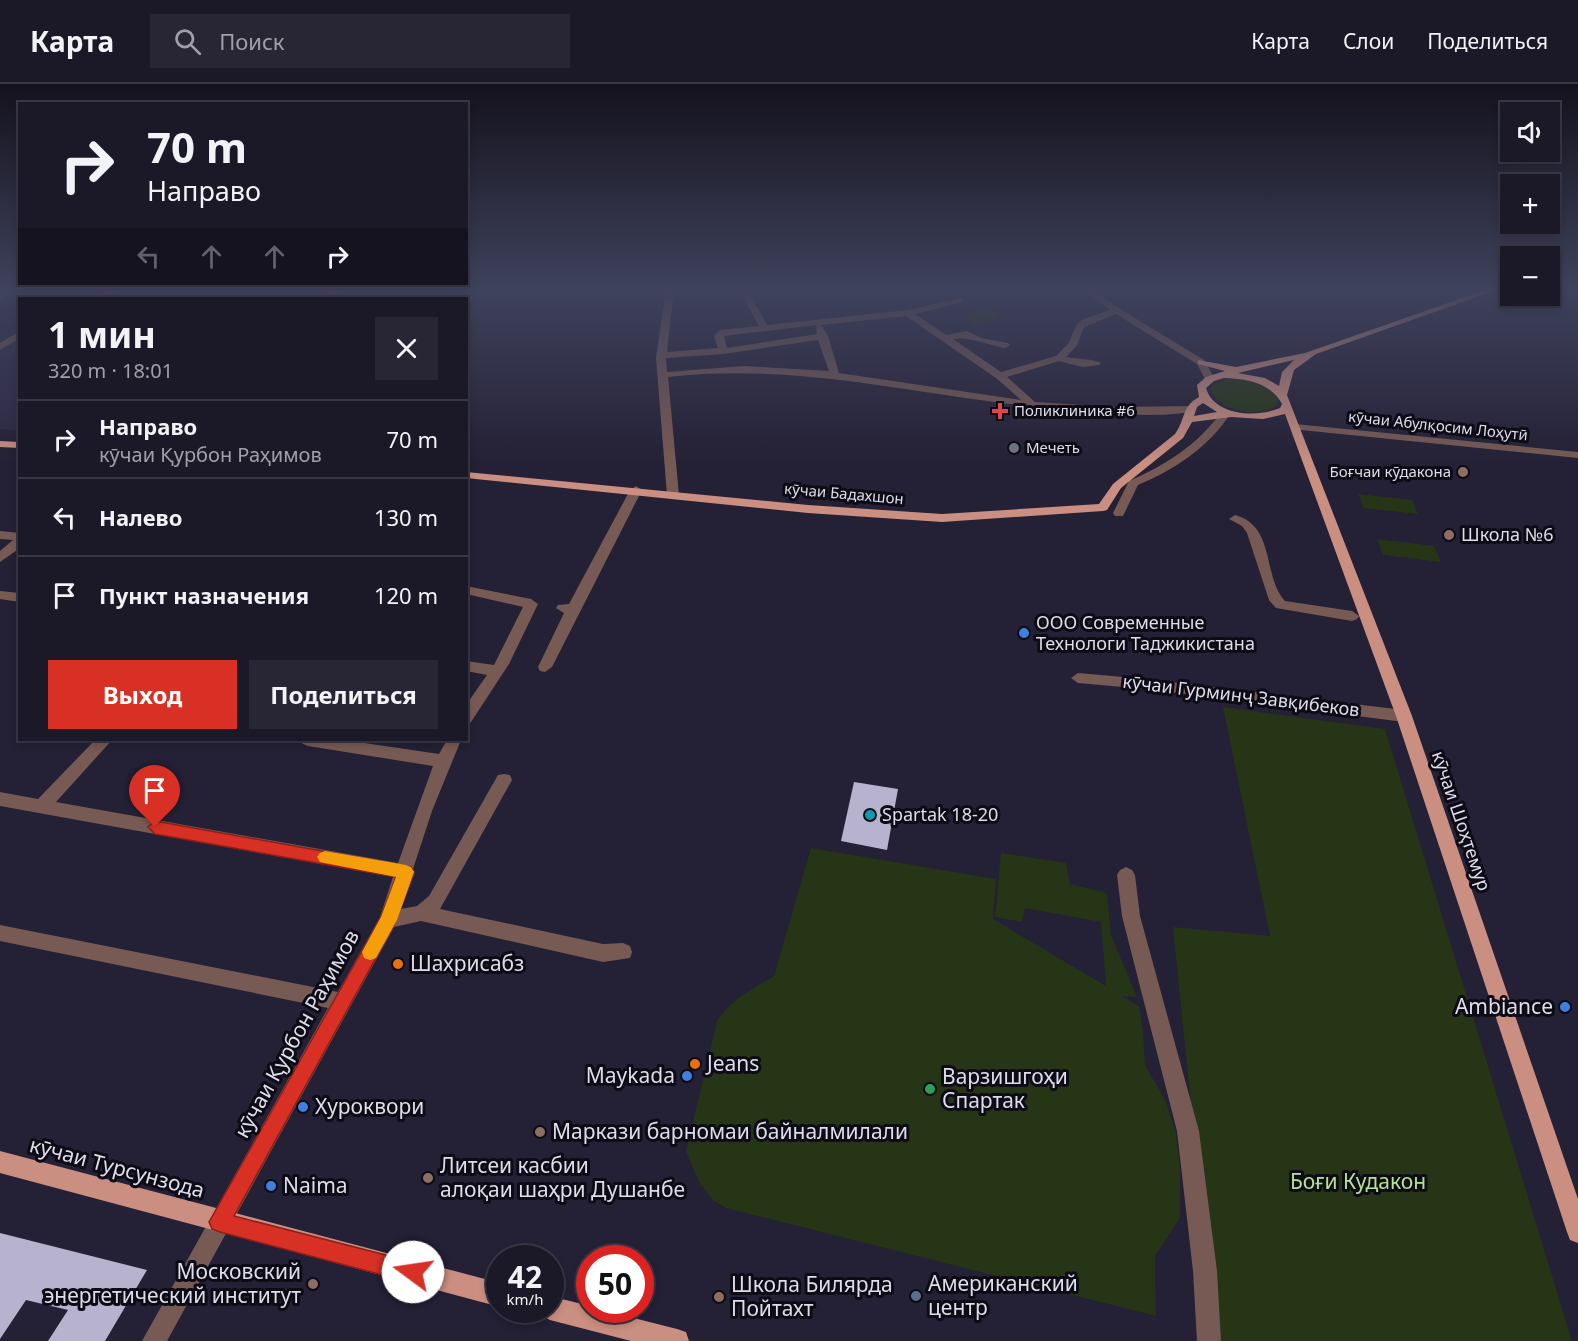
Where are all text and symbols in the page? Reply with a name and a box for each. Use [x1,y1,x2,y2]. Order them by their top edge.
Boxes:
search box [150,14,570,68]
text: Карта [30,22,114,60]
icon: search [171,25,204,58]
text: Поиск [219,26,285,56]
text: Карта [1251,27,1310,55]
text: Слои [1343,27,1394,55]
text: Поделиться [1427,27,1548,55]
map controls [1500,102,1560,306]
button: sound [1500,102,1560,162]
text: 70 m [147,118,247,175]
icon: right [48,126,126,204]
text: Направо [147,172,261,209]
button: + [1500,174,1560,234]
icon: left [132,240,165,273]
icon: ahead [195,240,228,273]
icon: ahead [258,240,291,273]
icon: right [321,240,354,273]
button: − [1500,246,1560,306]
text: 1 мин [48,310,156,359]
button: close [375,317,438,380]
text: 320 m · 18:01 [48,357,173,384]
place label: Поликлиника #6 [1014,400,1135,420]
marker: Поликлиника #6 [991,402,1009,420]
street label: кӯчаи Абулқосим Лоҳутӣ [1347,406,1529,444]
text: Направо [99,411,197,441]
icon: right [48,423,81,456]
text: 70 m [387,424,438,454]
place label: Мечеть [1026,437,1080,457]
text: кӯчаи Қурбон Раҳимов [99,441,322,468]
marker: Мечеть [1007,441,1021,455]
place label: Боғчаи кӯдакона [1330,461,1451,481]
marker: Боғчаи кӯдакона [1456,465,1470,479]
street label: кӯчаи Бадахшон [783,478,905,508]
icon: left [48,501,81,534]
text: Налево [99,502,182,532]
text: 130 m [374,502,438,532]
place label: Школа №6 [1461,522,1553,546]
marker: Школа №6 [1442,528,1456,542]
icon: arrive [48,579,81,612]
text: Пункт назначения [99,580,309,610]
text: 120 m [374,580,438,610]
place label: ООО Современные Технологи Таджикистана [1036,610,1255,655]
marker: ООО Современные Технологи Таджикистана [1017,626,1031,640]
button: Выход [48,660,237,729]
button: Поделиться [249,660,438,729]
street label: кӯчаи Гурминҷ Завқибеков [1121,669,1361,721]
street label: кӯчаи Шоҳтемур [1427,748,1497,894]
pin [129,765,180,827]
icon: arrive [138,774,171,807]
place label: Spartak 18-20 [882,802,998,826]
marker: Spartak 18-20 [863,808,877,822]
street label: кӯчаи Қурбон Раҳимов [227,924,365,1143]
place label: Шахрисабз [410,949,524,977]
marker: Шахрисабз [391,957,405,971]
place label: Ambiance [1455,992,1553,1020]
marker: Ambiance [1558,1000,1572,1014]
place label: Jeans [705,1049,759,1077]
marker: Jeans [688,1057,702,1071]
place label: Maykada [586,1061,675,1089]
place label: Варзишгоҳи Спартак [942,1062,1068,1114]
marker: Maykada [680,1069,694,1083]
marker: Варзишгоҳи Спартак [923,1082,937,1096]
place label: Хуроквори [315,1092,424,1120]
marker: Хуроквори [296,1100,310,1114]
place label: Маркази барномаи байналмилали [552,1117,908,1145]
marker: Маркази барномаи байналмилали [533,1125,547,1139]
street label: кӯчаи Турсунзода [27,1130,208,1204]
place label: Литсеи касбии алоқаи шаҳри Душанбе [440,1151,685,1203]
park label: Боғи Кудакон [1290,1167,1426,1195]
place label: Naima [283,1171,348,1199]
marker: Литсеи касбии алоқаи шаҳри Душанбе [421,1171,435,1185]
marker: Naima [264,1179,278,1193]
position arrow [381,1240,445,1304]
speed limit sign: 50 [576,1245,654,1323]
text: 42 [508,1256,542,1297]
place label: Московский энергетический институт [44,1257,301,1309]
place label: Американский центр [928,1269,1078,1321]
place label: Школа Билярда Пойтахт [731,1270,893,1322]
marker: Московский энергетический институт [306,1277,320,1291]
text: km/h [507,1289,543,1309]
marker: Американский центр [909,1289,923,1303]
marker: Школа Билярда Пойтахт [712,1290,726,1304]

